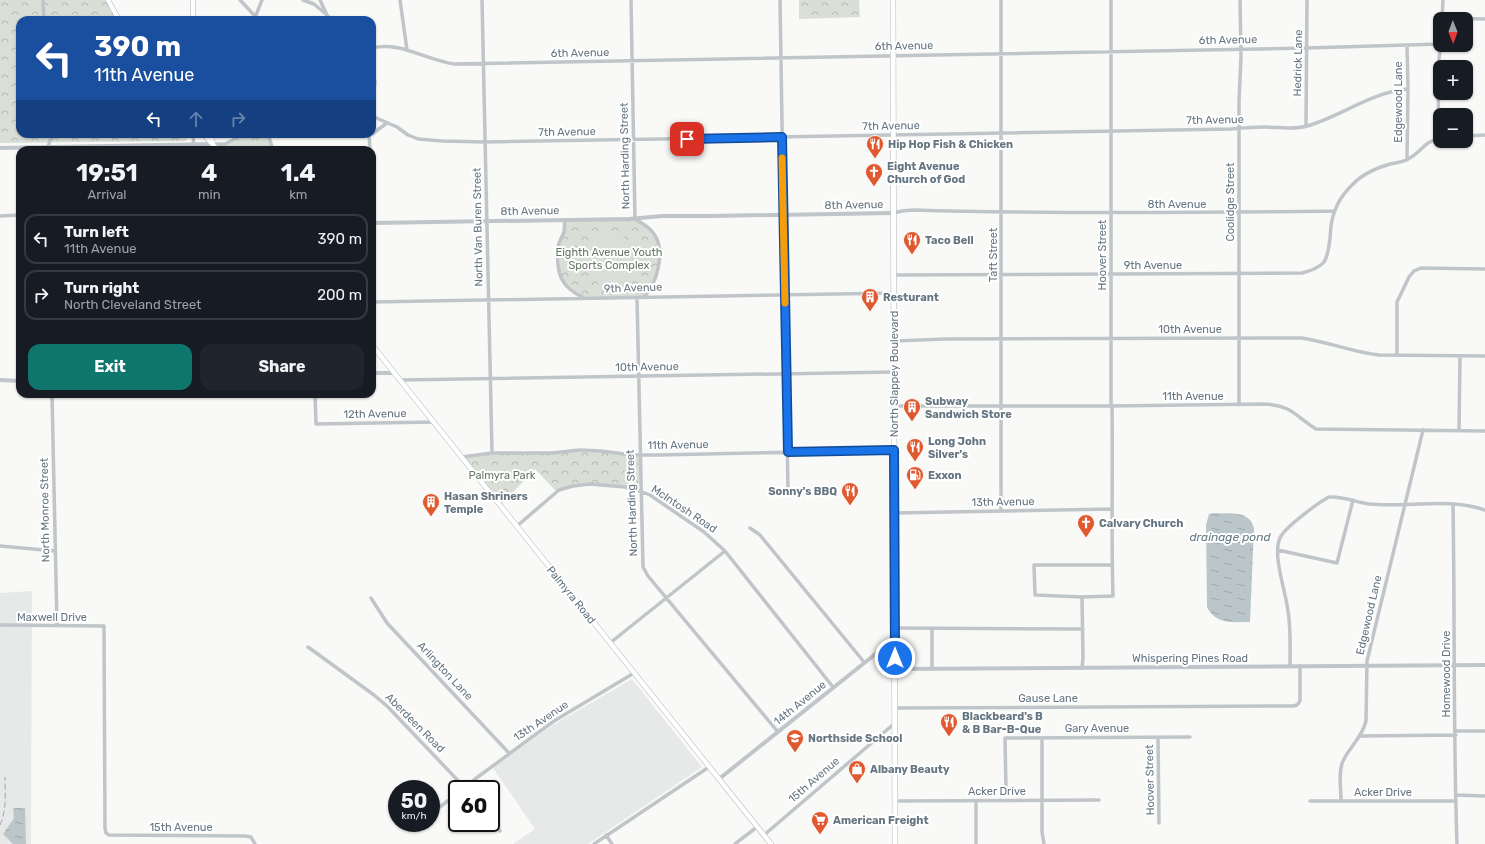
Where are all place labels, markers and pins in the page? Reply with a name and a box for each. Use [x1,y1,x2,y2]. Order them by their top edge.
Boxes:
pin [670,122,704,156]
restaurant icon: Hip Hop Fish & Chicken [865,134,885,159]
place label: Hip Hop Fish & Chicken [888,138,1013,151]
place label: Eight Avenue Church of God [887,160,965,186]
church icon: Eight Avenue Church of God [864,162,884,187]
restaurant icon: Taco Bell [902,230,922,255]
place label: Taco Bell [925,234,974,247]
building icon: Resturant [860,287,880,312]
place label: Resturant [883,291,939,304]
place label: Subway Sandwich Store [925,395,1012,421]
building icon: Subway Sandwich Store [902,397,922,422]
place label: Long John Silver's [928,435,986,461]
restaurant icon: Long John Silver's [905,437,925,462]
fuel station icon: Exxon [905,465,925,490]
place label: Exxon [928,469,962,482]
restaurant icon: Sonny's BBQ [840,481,860,506]
place label: Sonny's BBQ [768,485,837,498]
place label: Hasan Shriners Temple [444,490,528,516]
building icon: Hasan Shriners Temple [421,492,441,517]
church icon: Calvary Church [1076,513,1096,538]
place label: Calvary Church [1099,517,1183,530]
place label: Blackbeard's B & B Bar-B-Que [962,710,1043,736]
restaurant icon: Blackbeard's B & B Bar-B-Que [939,712,959,737]
school or university icon: Northside School [785,728,805,753]
place label: Northside School [808,732,902,745]
shop icon: Albany Beauty [847,759,867,784]
place label: Albany Beauty [870,763,950,776]
supermarket icon: American Freight [810,810,830,835]
place label: American Freight [833,814,929,827]

